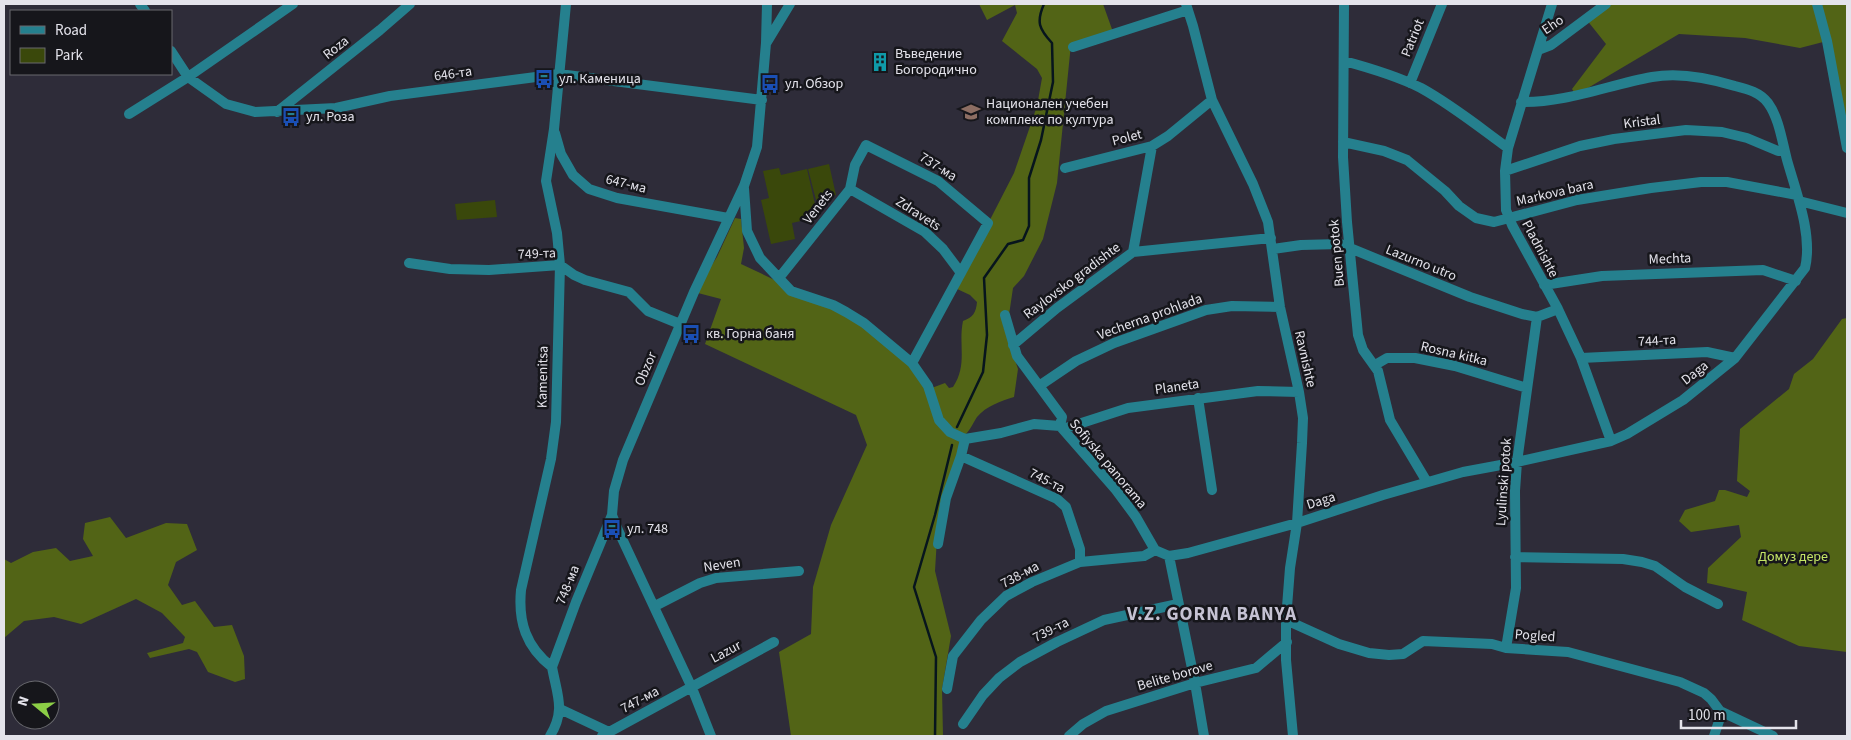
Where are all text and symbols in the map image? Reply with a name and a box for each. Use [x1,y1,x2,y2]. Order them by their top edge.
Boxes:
legend [10,10,172,75]
street label: Eho [1538,10,1568,40]
street label: Patriot [1396,16,1430,60]
text: Road [55,20,87,41]
street label: Roza [319,31,353,65]
place label: Въведение Богородично [895,44,977,80]
text: Park [55,45,84,66]
building icon: Въведение Богородично [869,51,891,73]
street label: 646-та [433,61,473,87]
bus stop icon: ул. Каменица [533,68,555,90]
place label: ул. Каменица [559,69,641,89]
bus stop icon: ул. Обзор [759,73,781,95]
place label: ул. Обзор [785,74,844,94]
place label: Национален учебен комплекс по култура [986,94,1113,130]
school or university icon: Национален учебен комплекс по култура [960,101,982,123]
bus stop icon: ул. Роза [280,106,302,128]
place label: ул. Роза [306,107,355,127]
street label: Kristal [1622,110,1662,134]
street label: Polet [1110,125,1144,151]
street label: 737-ма [915,148,961,186]
street label: 647-ма [604,169,648,199]
street label: Markova bara [1514,174,1596,212]
street label: Venets [798,185,838,228]
street label: Zdravets [891,192,945,236]
street label: Pladnishte [1517,217,1563,281]
street label: Buen potok [1324,218,1350,287]
street label: Raylovsko gradishte [1019,238,1125,324]
street label: Lazurno utro [1383,240,1459,286]
street label: 749-та [518,243,556,265]
street label: Mechta [1648,248,1692,270]
street label: Vecherna prohlada [1095,289,1205,345]
bus stop icon: кв. Горна баня [680,323,702,345]
place label: кв. Горна баня [706,324,795,344]
street label: Ravnishte [1289,329,1321,389]
street label: 744-та [1637,330,1677,352]
street label: Rosna kitka [1419,337,1489,371]
street label: Kamenitsa [532,346,554,408]
street label: Obzor [630,349,662,389]
street label: Daga [1677,356,1713,390]
street label: Planeta [1154,374,1200,400]
street label: Sofiyska panorama [1064,415,1152,513]
street label: Lyulinski potok [1491,437,1517,527]
street label: 745-та [1026,463,1068,499]
street label: Daga [1304,487,1338,515]
bus stop icon: ул. 748 [601,518,623,540]
place label: ул. 748 [627,519,668,539]
park label: Домуз дере [1758,547,1828,567]
street label: Neven [702,552,742,578]
street label: 738-ма [997,557,1043,593]
street label: 748-ма [551,562,585,608]
district label: V.Z. GORNA BANYA [1126,601,1297,628]
street label: 739-та [1030,612,1072,648]
street label: Pogled [1514,625,1556,647]
street label: Lazur [707,636,745,668]
street label: Belite borove [1135,656,1215,696]
north arrow [10,680,60,730]
street label: 747-ма [617,682,663,718]
text: N [13,694,35,709]
scale bar [1681,698,1796,730]
text: 100 m [1688,705,1726,726]

